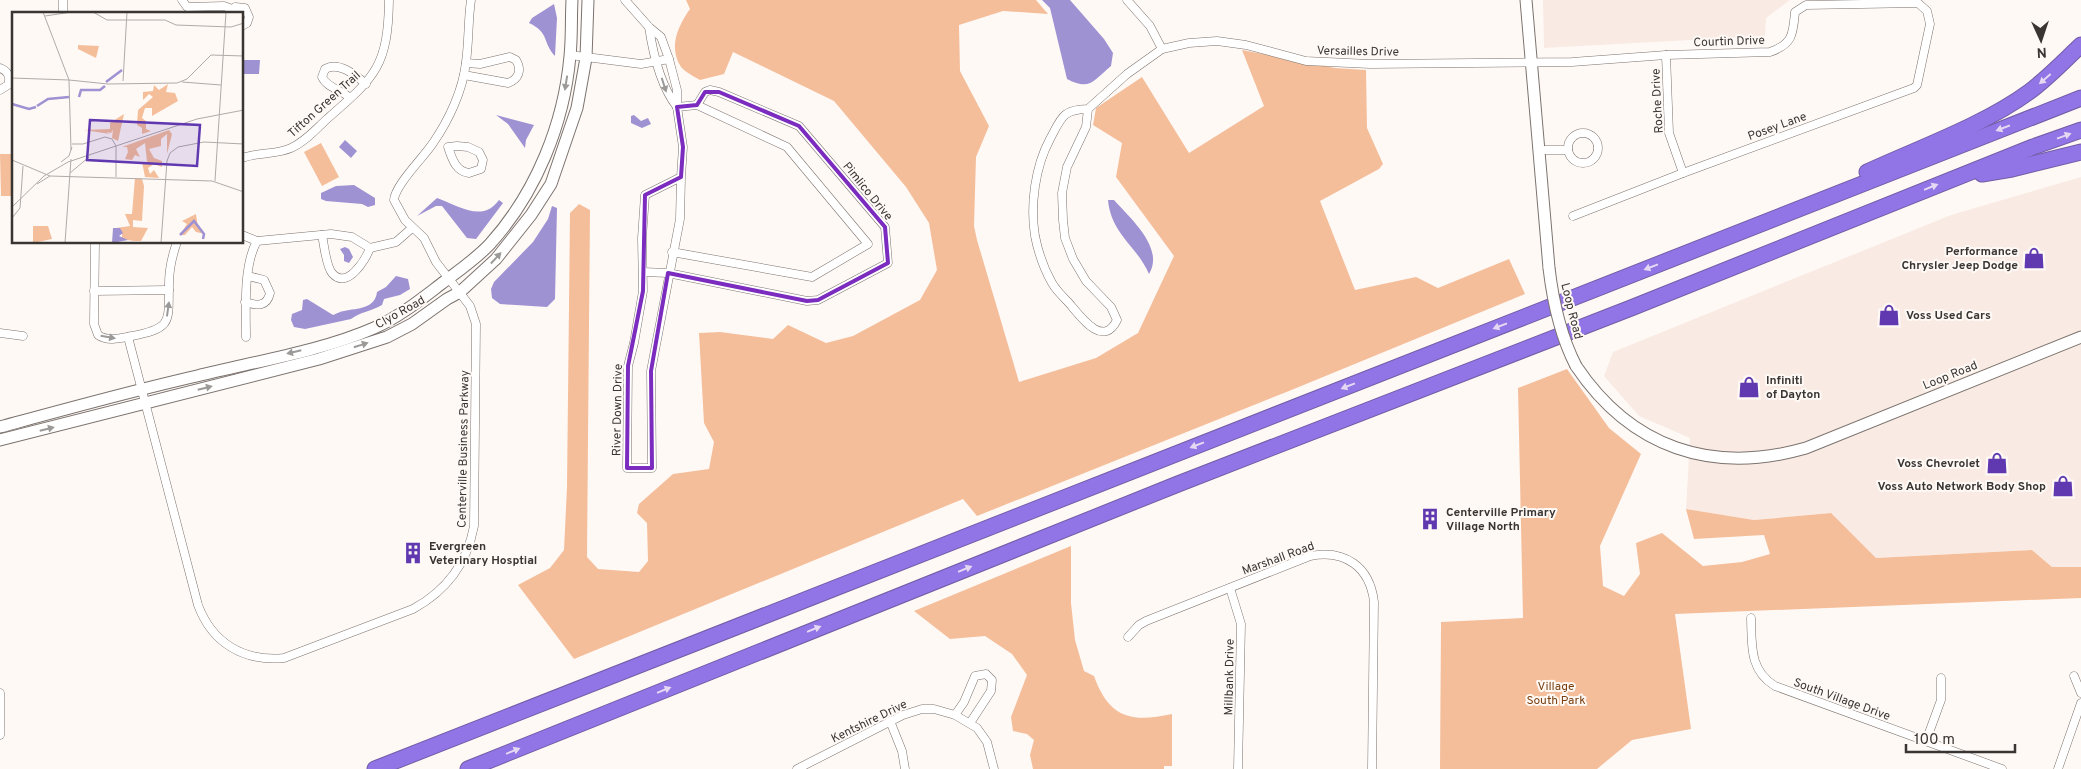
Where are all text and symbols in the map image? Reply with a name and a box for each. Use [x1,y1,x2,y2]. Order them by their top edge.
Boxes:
inset map [12,12,244,244]
north arrow [2016,15,2066,65]
street label: Courtin Drive [1693,33,1765,51]
street label: Versailles Drive [1317,43,1399,61]
text: N [2036,43,2047,60]
street label: Tifton Green Trail [285,68,364,142]
street label: Roche Drive [1648,68,1668,134]
one-way arrow [2039,73,2052,84]
one-way arrow [562,76,570,92]
one-way arrow [661,78,669,93]
street label: Posey Lane [1746,109,1809,145]
one-way arrow [1996,125,2010,133]
one-way arrow [2057,132,2072,140]
street label: Pimlico Drive [839,159,896,224]
one-way arrow [1924,183,1938,191]
place label: Performance Chrysler Jeep Dodge [1901,244,2018,274]
shop icon: Performance Chrysler Jeep Dodge [2021,245,2047,271]
one-way arrow [490,253,502,265]
one-way arrow [1643,263,1658,271]
street label: Loop Road [1556,281,1586,341]
street label: Clyo Road [373,293,428,333]
one-way arrow [165,301,173,317]
shop icon: Voss Used Cars [1876,302,1902,328]
place label: Voss Used Cars [1906,308,1991,324]
one-way arrow [1492,323,1507,330]
one-way arrow [100,334,116,342]
one-way arrow [354,341,369,348]
one-way arrow [287,349,302,357]
street label: Loop Road [1921,358,1980,394]
street label: River Down Drive [609,364,627,456]
street label: Centerville Business Parkway [455,370,473,528]
place label: Infiniti of Dayton [1766,373,1820,403]
shop icon: Infiniti of Dayton [1736,374,1762,400]
one-way arrow [1340,382,1355,390]
one-way arrow [197,384,212,392]
one-way arrow [40,425,55,433]
one-way arrow [1189,441,1204,449]
shop icon: Voss Chevrolet [1984,450,2010,476]
place label: Voss Chevrolet [1897,456,1980,472]
shop icon: Voss Auto Network Body Shop [2050,473,2076,499]
place label: Voss Auto Network Body Shop [1878,479,2046,495]
place label: Centerville Primary Village North [1446,505,1556,535]
building icon: Centerville Primary Village North [1417,506,1443,532]
street label: Marshall Road [1240,538,1317,579]
place label: Evergreen Veterinary Hosptial [429,539,537,569]
building icon: Evergreen Veterinary Hosptial [400,540,426,566]
one-way arrow [958,564,972,572]
one-way arrow [807,625,821,633]
street label: Millbank Drive [1221,639,1239,716]
street label: South Village Drive [1791,675,1892,725]
park label: Village South Park [1526,679,1586,709]
one-way arrow [657,686,671,694]
street label: Kentshire Drive [829,697,910,747]
scale bar [1906,722,2015,754]
text: 100 m [1914,731,1955,750]
one-way arrow [506,747,521,755]

